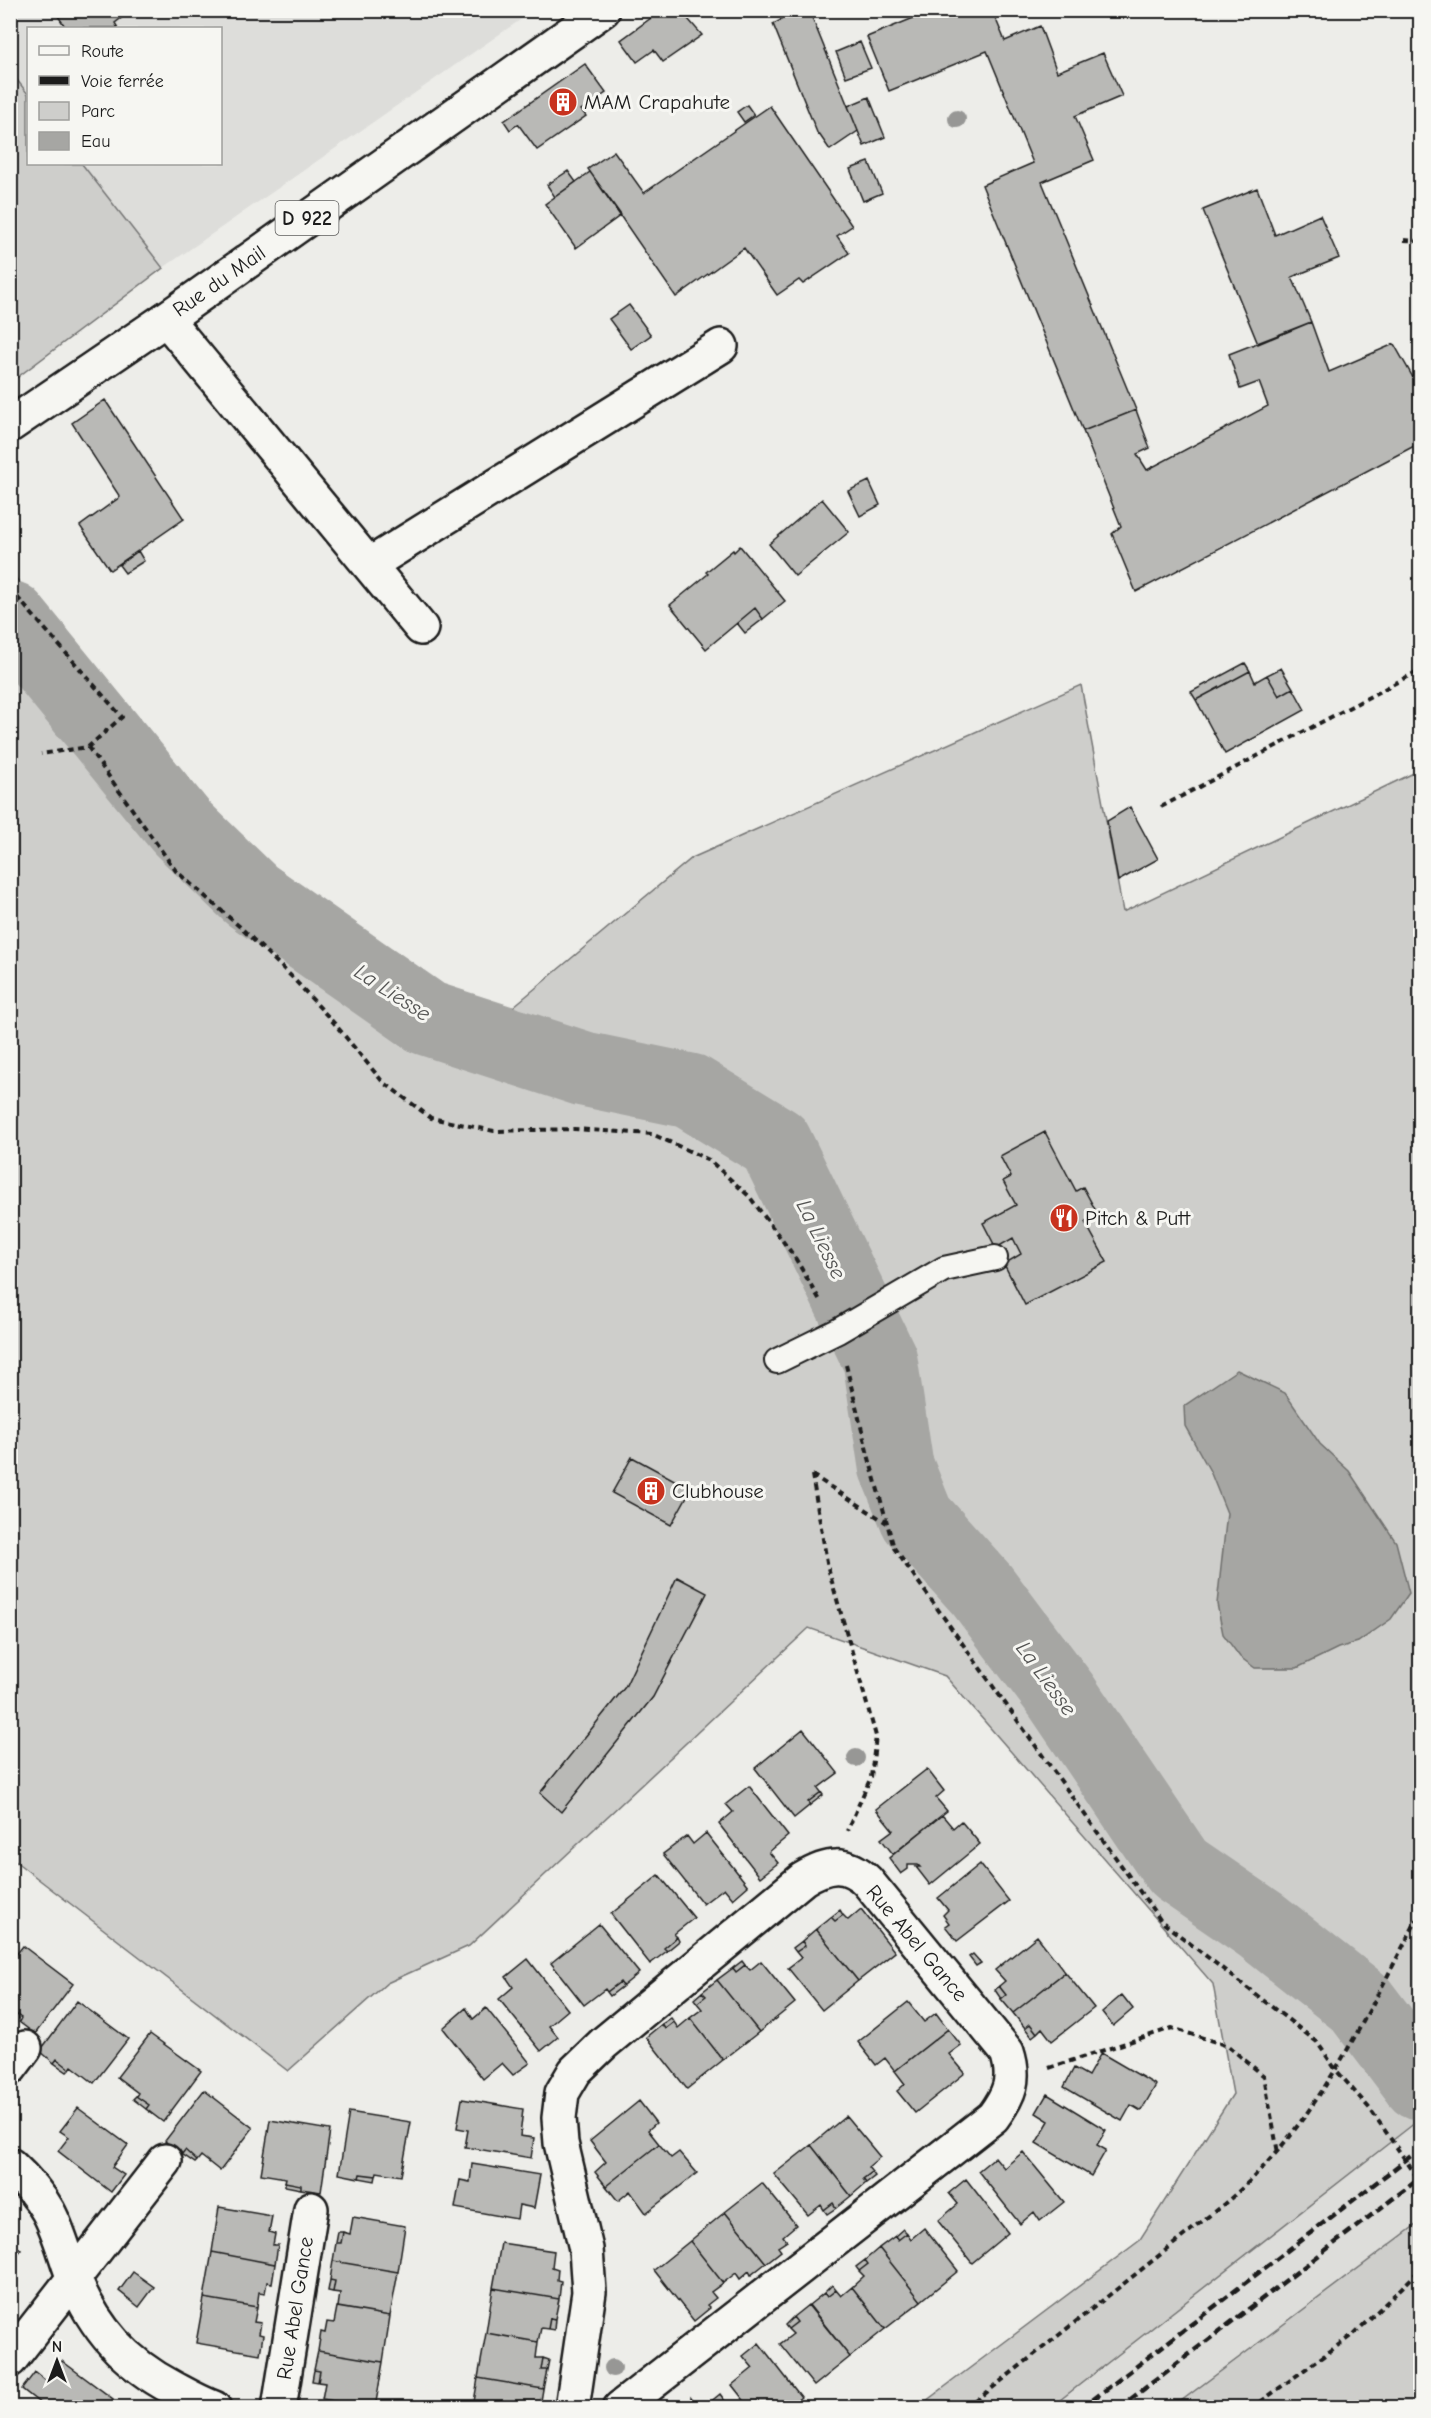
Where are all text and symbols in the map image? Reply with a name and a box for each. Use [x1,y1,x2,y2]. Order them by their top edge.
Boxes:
legend [27,27,222,165]
text: Route [81,41,124,62]
text: Voie ferrée [81,71,164,92]
building icon: MAM Crapahute [547,86,579,118]
place label: MAM Crapahute [584,90,730,114]
text: Parc [81,101,115,122]
text: Eau [81,131,110,152]
road number: D 922 [276,201,338,235]
street label: Rue du Mail [168,240,270,322]
water label: La Liesse [349,959,435,1027]
water label: La Liesse [791,1195,852,1284]
restaurant icon: Pitch & Putt [1048,1202,1080,1234]
place label: Pitch & Putt [1085,1206,1191,1230]
building icon: Clubhouse [635,1475,667,1507]
place label: Clubhouse [672,1479,764,1503]
water label: La Liesse [1010,1636,1082,1721]
street label: Rue Abel Gance [861,1880,973,2006]
street label: Rue Abel Gance [272,2235,318,2381]
north arrow [27,2331,87,2391]
text: N [52,2338,62,2356]

